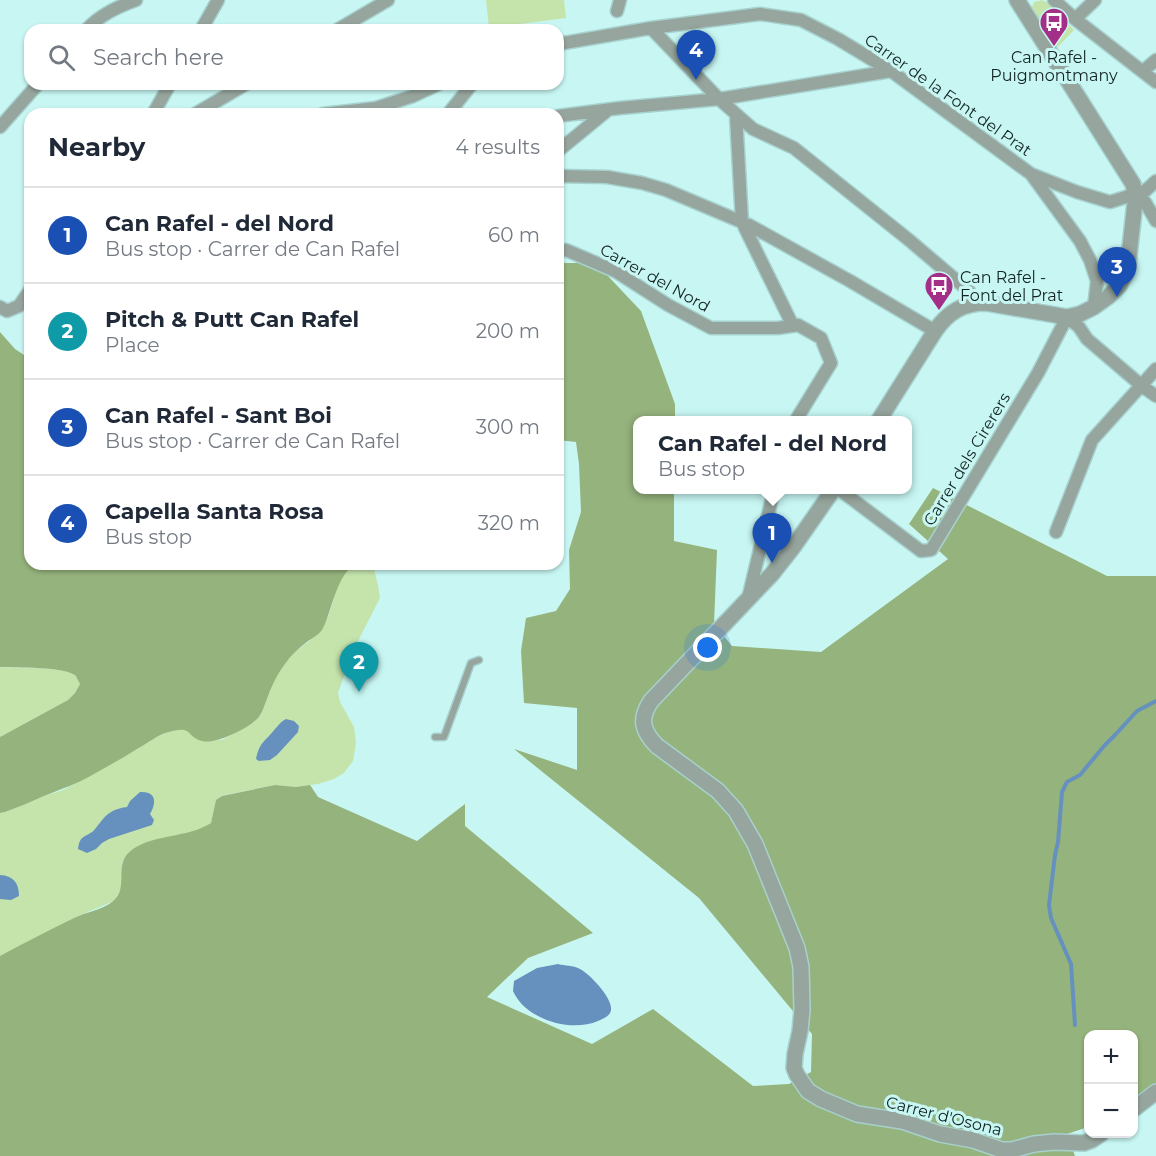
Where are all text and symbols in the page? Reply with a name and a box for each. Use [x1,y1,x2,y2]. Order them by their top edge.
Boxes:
bus stop icon: Can Rafel - Puigmontmany [1038,6,1070,48]
search box [24,24,564,90]
street label: Carrer de la Font del Prat [861,30,1035,160]
pin: 4 [676,31,716,80]
icon: search [45,41,78,74]
text: Search here [93,44,224,71]
place label: Can Rafel - Puigmontmany [990,48,1118,85]
text: Nearby [48,131,145,163]
text: 4 results [455,135,540,159]
text: Can Rafel - del Nord [105,210,334,237]
text: 1 [64,223,71,247]
text: 60 m [488,223,540,247]
text: Bus stop · Carrer de Can Rafel [105,237,400,261]
street label: Carrer del Nord [597,240,713,316]
pin: 3 [1098,248,1136,297]
place label: Can Rafel - Font del Prat [960,268,1064,305]
bus stop icon: Can Rafel - Font del Prat [923,270,955,312]
text: Pitch & Putt Can Rafel [105,306,359,333]
text: 2 [62,319,73,343]
text: 200 m [476,319,540,343]
text: Place [105,333,160,357]
street label: Carrer dels Cirerers [920,389,1014,529]
text: Can Rafel - Sant Boi [105,402,332,429]
text: 3 [62,415,73,439]
text: 300 m [476,415,540,439]
popup [633,416,912,494]
text: Bus stop · Carrer de Can Rafel [105,429,400,453]
text: Can Rafel - del Nord [658,430,887,457]
text: Bus stop [658,457,745,481]
text: Capella Santa Rosa [105,498,324,525]
text: 4 [61,511,74,535]
text: 320 m [478,511,540,535]
pin: 1 [752,514,792,563]
text: Bus stop [105,525,192,549]
your location [693,633,722,662]
pin: 2 [340,642,378,692]
map controls [1084,1030,1138,1138]
button: + [1084,1030,1138,1084]
button: − [1084,1084,1138,1138]
street label: Carrer d'Osona [884,1092,1004,1140]

